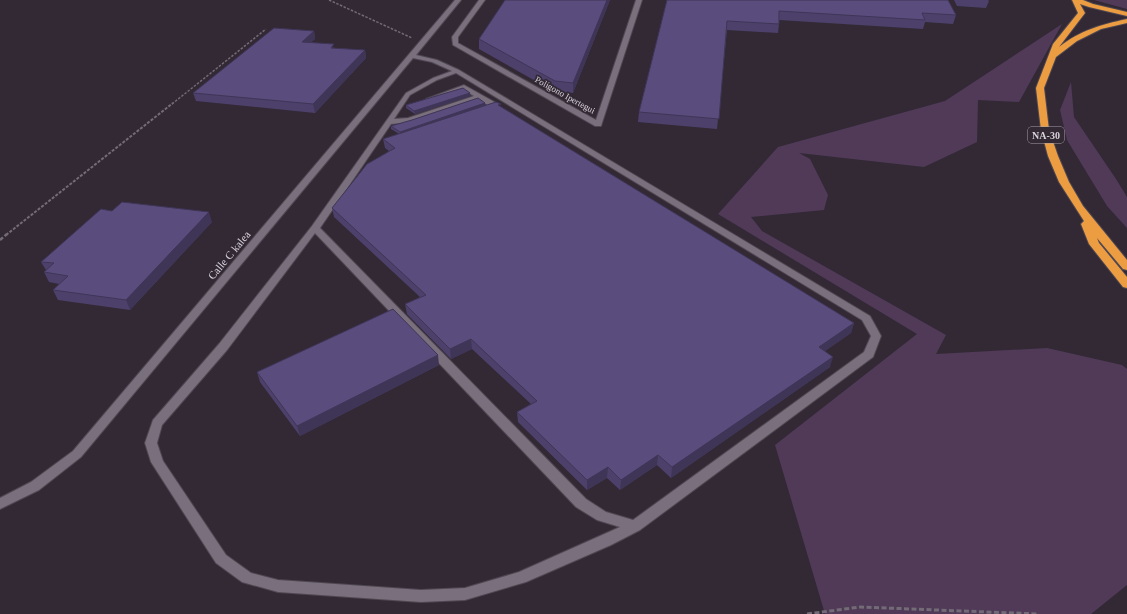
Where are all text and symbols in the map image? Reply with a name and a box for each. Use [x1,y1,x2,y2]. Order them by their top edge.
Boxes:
street label: Polígono Ipertegui [533,74,597,116]
road number: NA-30 [1028,127,1064,143]
street label: Calle C kalea [205,228,253,282]

